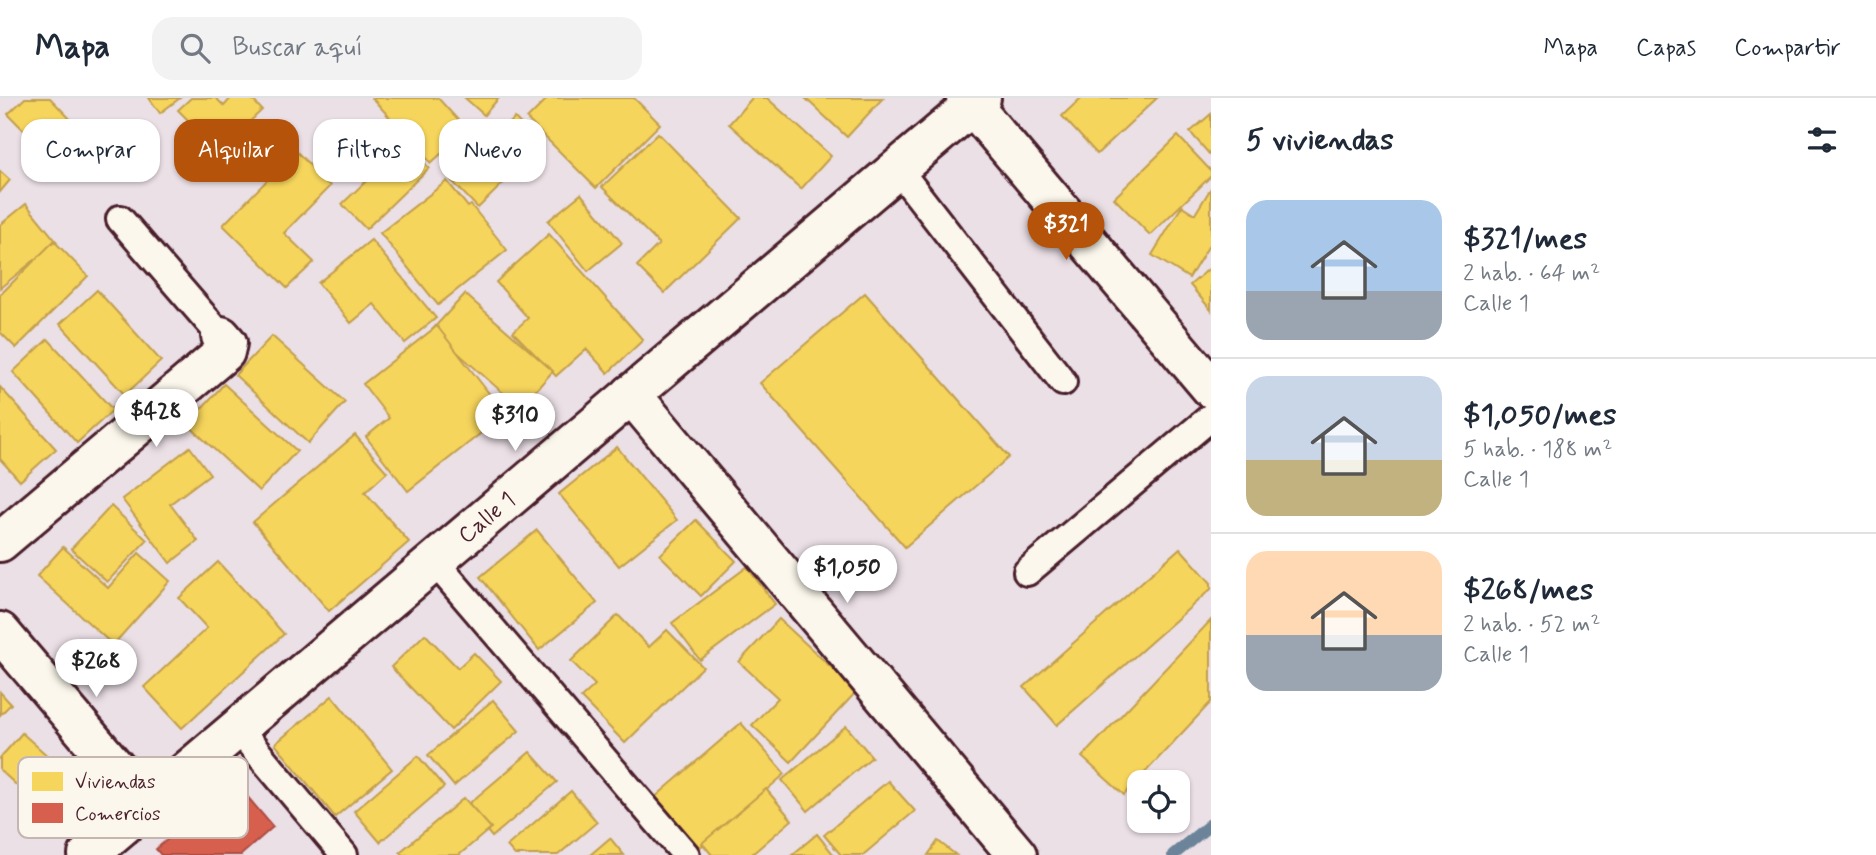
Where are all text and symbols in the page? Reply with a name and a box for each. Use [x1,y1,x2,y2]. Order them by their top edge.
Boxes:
search box [152,17,642,80]
text: Mapa [35,26,110,70]
icon: search [176,29,214,67]
text: Buscar aquí [232,31,363,65]
text: Mapa [1543,33,1598,64]
text: Capas [1636,33,1696,64]
text: Compartir [1734,33,1841,64]
chip: Comprar [21,119,160,182]
chip: Alquilar [174,119,299,182]
chip: Filtros [313,119,425,182]
chip: Nuevo [439,119,546,182]
text: 5 viviendas [1246,121,1394,160]
icon: filters [1803,121,1841,159]
pin: $321 [1025,202,1107,262]
text: $321 [1043,210,1089,240]
text: $321/mes [1463,220,1587,259]
icon: home [1302,228,1386,312]
text: 2 hab. · 64 m² [1463,259,1600,289]
text: Calle 1 [1463,289,1529,319]
pin: $428 [115,390,197,449]
pin: $310 [474,394,556,453]
text: $1,050/mes [1463,396,1616,435]
text: $428 [130,397,182,427]
text: $310 [491,401,539,431]
icon: home [1302,404,1386,488]
text: 5 hab. · 188 m² [1463,435,1612,465]
text: Calle 1 [1463,465,1529,495]
street label: Calle 1 [452,486,522,551]
pin: $1,050 [790,546,904,605]
text: $1,050 [813,553,881,583]
text: $268/mes [1463,571,1593,610]
icon: home [1302,579,1386,663]
text: 2 hab. · 52 m² [1463,610,1600,640]
pin: $268 [55,640,137,699]
text: Calle 1 [1463,640,1529,670]
text: $268 [71,647,121,677]
legend [18,757,248,838]
text: Viviendas [75,770,155,795]
map controls [1127,770,1190,833]
button: locate [1127,770,1190,833]
text: Comercios [75,802,161,827]

